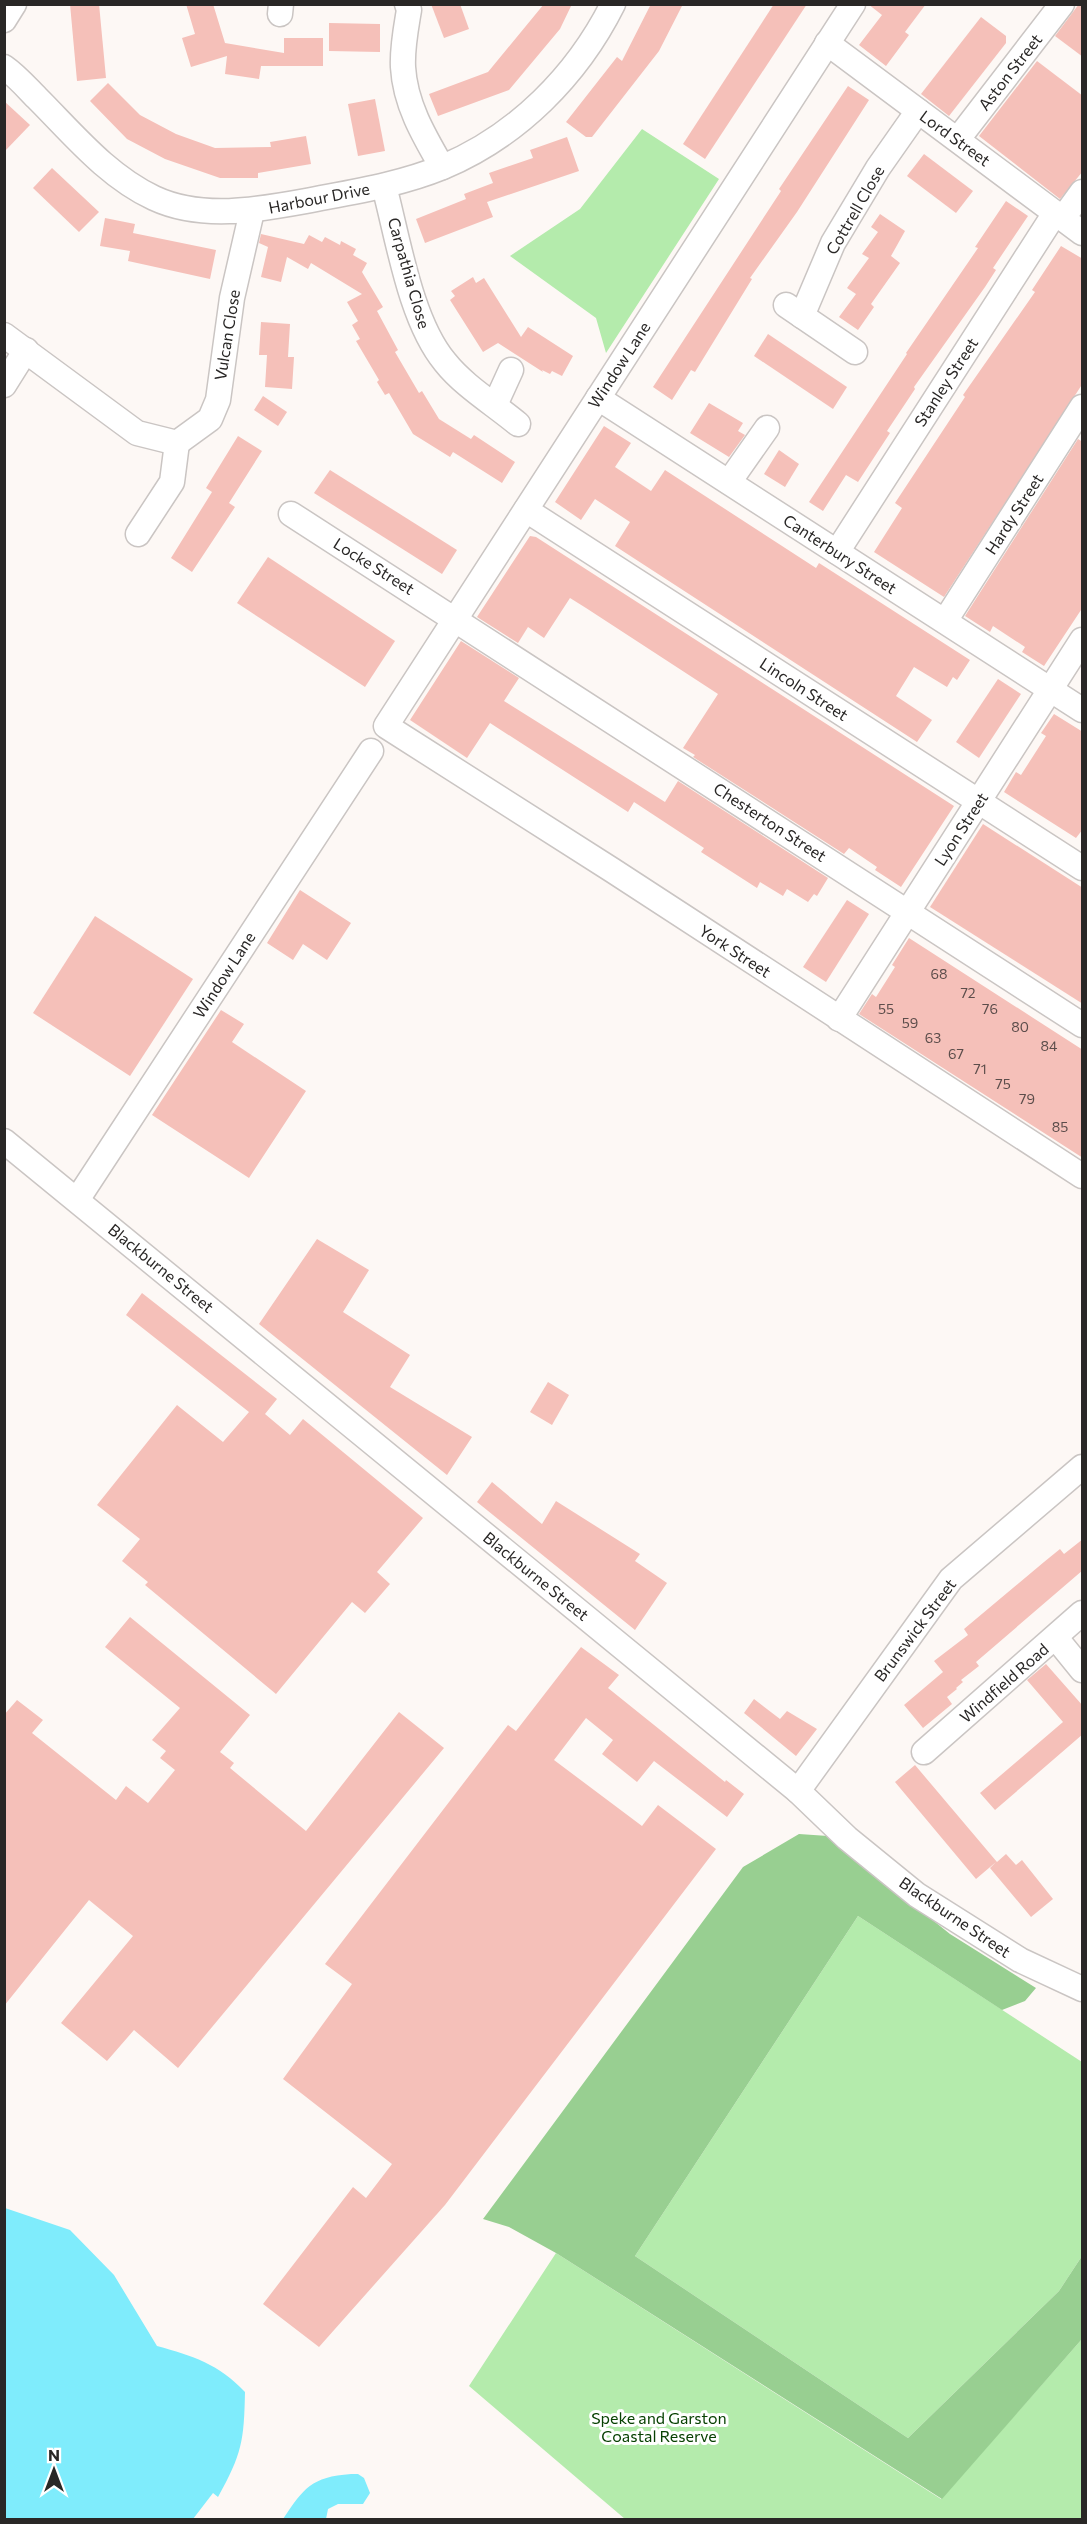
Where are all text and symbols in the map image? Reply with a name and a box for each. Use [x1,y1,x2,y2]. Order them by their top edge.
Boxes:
street label: Aston Street [974,29,1046,114]
street label: Lord Street [916,106,995,170]
street label: Cottrell Close [821,162,888,258]
street label: Harbour Drive [267,178,371,217]
street label: Carpathia Close [385,215,434,331]
street label: Vulcan Close [210,288,243,382]
street label: Window Lane [584,318,654,411]
street label: Stanley Street [910,333,982,430]
street label: Hardy Street [980,469,1047,558]
street label: Canterbury Street [780,510,901,597]
street label: Locke Street [330,533,419,598]
street label: Lincoln Street [757,653,852,724]
street label: Chesterton Street [710,778,831,865]
street label: Lyon Street [930,788,992,869]
street label: York Street [696,920,775,981]
street label: Window Lane [189,928,259,1021]
house number: 68 [931,965,948,982]
house number: 72 [960,984,976,1001]
house number: 55 [878,1000,894,1017]
house number: 76 [982,1000,998,1017]
house number: 59 [902,1014,918,1031]
house number: 80 [1011,1018,1029,1035]
house number: 63 [925,1029,941,1046]
house number: 84 [1041,1037,1058,1054]
house number: 67 [948,1045,964,1062]
house number: 71 [973,1060,987,1077]
house number: 75 [995,1075,1011,1092]
house number: 79 [1019,1090,1035,1107]
house number: 85 [1052,1118,1068,1135]
street label: Blackburne Street [105,1219,218,1316]
street label: Blackburne Street [480,1527,593,1624]
street label: Brunswick Street [870,1574,960,1685]
street label: Windfield Road [955,1639,1052,1726]
street label: Blackburne Street [896,1872,1015,1961]
park label: Speke and Garston Coastal Reserve [591,2408,727,2445]
north arrow [24,2440,84,2500]
text: N [48,2445,60,2464]

